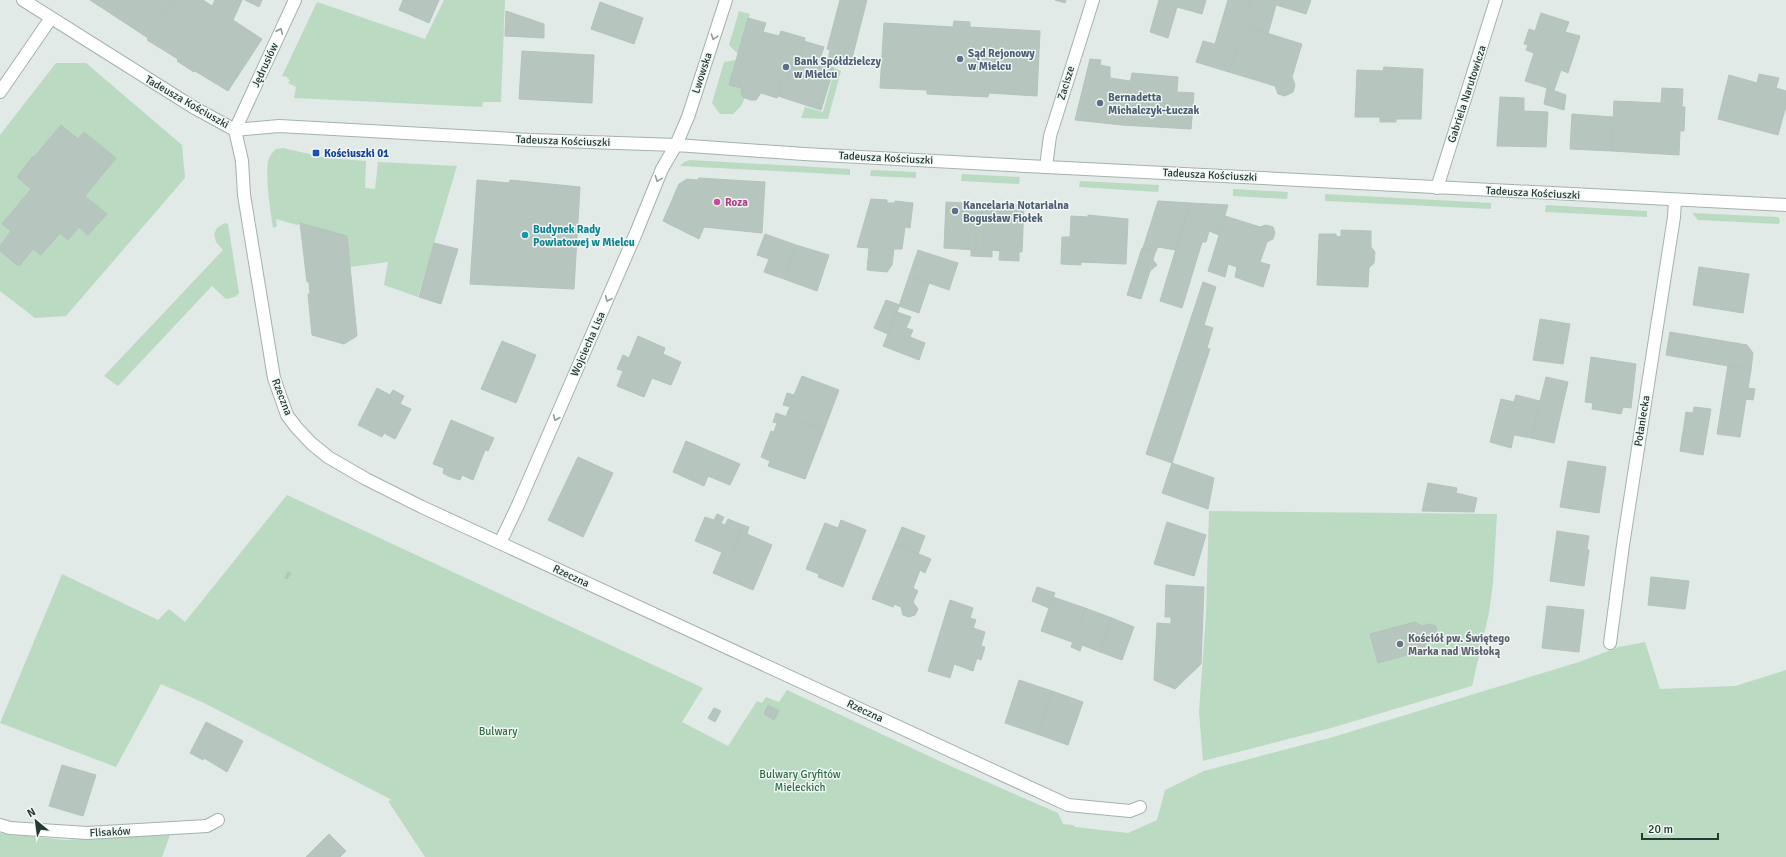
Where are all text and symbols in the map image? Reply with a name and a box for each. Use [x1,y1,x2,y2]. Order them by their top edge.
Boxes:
one-way arrow [276,27,284,34]
one-way arrow [710,33,719,40]
street label: Jędrusiów [249,41,281,89]
street label: Gabriela Narutowicza [1445,43,1489,144]
place label: Sąd Rejonowy w Mielcu [968,47,1035,73]
street label: Lwowska [689,50,715,95]
marker: Sąd Rejonowy w Mielcu [955,54,965,64]
place label: Bank Spółdzielczy w Mielcu [794,55,882,81]
marker: Bank Spółdzielczy w Mielcu [781,62,791,72]
street label: Zacisze [1055,64,1077,102]
street label: Tadeusza Kościuszki [143,73,231,131]
place label: Bernadetta Michalczyk-Łuczak [1108,91,1199,117]
marker: Bernadetta Michalczyk-Łuczak [1095,98,1105,108]
street label: Tadeusza Kościuszki [516,133,610,149]
place label: Kościuszki 01 [324,147,389,160]
marker: Kościuszki 01 [311,148,321,158]
street label: Tadeusza Kościuszki [838,149,934,167]
street label: Tadeusza Kościuszki [1162,166,1258,184]
one-way arrow [654,176,662,183]
street label: Tadeusza Kościuszki [1485,184,1581,202]
place label: Roza [725,196,748,209]
marker: Roza [712,197,722,207]
place label: Kancelaria Notarialna Bogusław Fiołek [963,199,1069,225]
marker: Kancelaria Notarialna Bogusław Fiołek [950,206,960,216]
place label: Budynek Rady Powiatowej w Mielcu [533,223,635,249]
marker: Budynek Rady Powiatowej w Mielcu [520,230,530,240]
one-way arrow [604,295,612,302]
street label: Wojciecha Lisa [568,309,608,378]
street label: Rzeczna [269,377,295,418]
street label: Połaniecka [1632,394,1653,448]
one-way arrow [552,415,560,422]
street label: Rzeczna [551,562,592,590]
place label: Kościół pw. Świętego Marka nad Wisłoką [1408,631,1510,658]
marker: Kościół pw. Świętego Marka nad Wisłoką [1395,639,1405,649]
street label: Rzeczna [845,697,886,725]
park label: Bulwary [479,725,518,738]
park label: Bulwary Gryfitów Mieleckich [759,768,841,794]
north arrow [16,801,56,841]
text: N [25,805,38,820]
scale bar [1642,815,1718,841]
text: 20 m [1648,822,1673,837]
street label: Flisaków [89,824,131,840]

